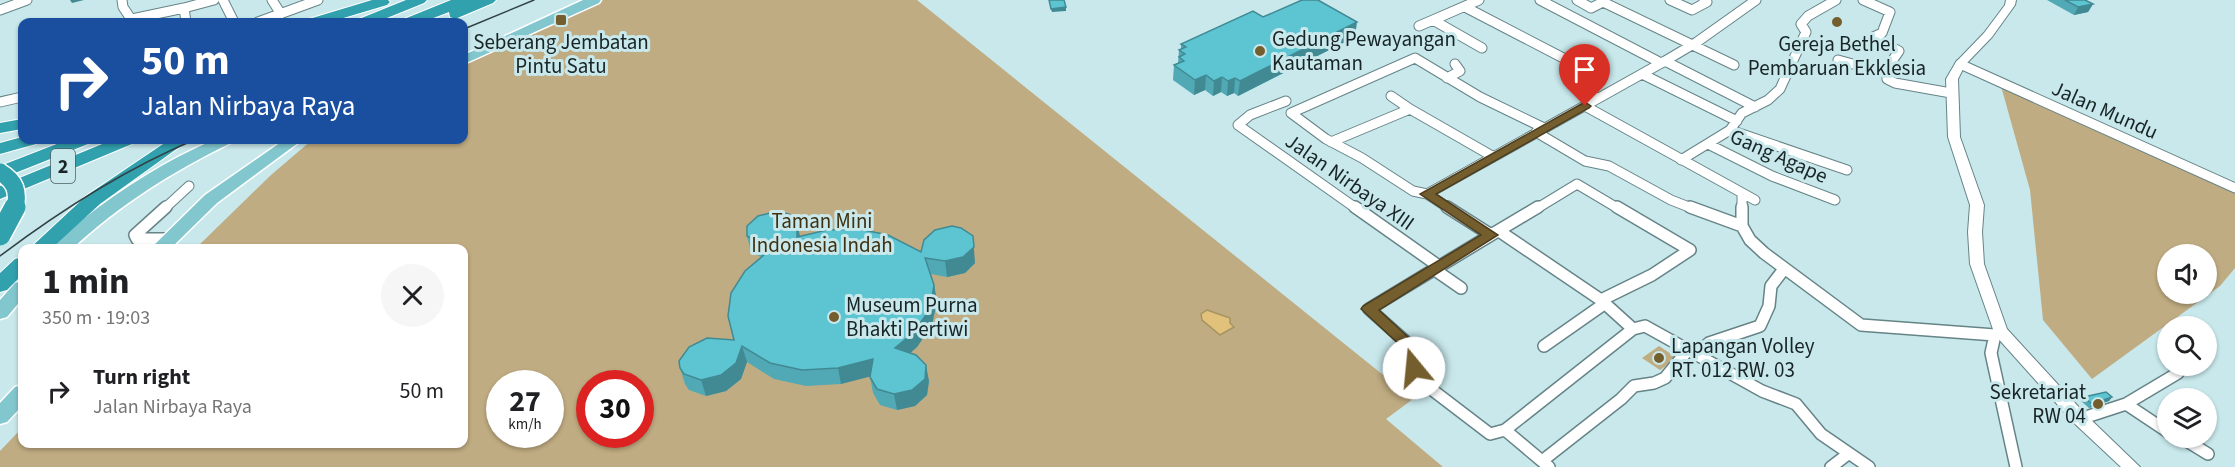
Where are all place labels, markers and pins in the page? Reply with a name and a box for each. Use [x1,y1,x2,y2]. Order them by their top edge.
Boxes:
marker: Seberang Jembatan Pintu Satu [554,13,568,27]
marker: Gereja Bethel Pembaruan Ekklesia [1830,15,1844,29]
place label: Gedung Pewayangan Kautaman [1272,24,1456,78]
place label: Seberang Jembatan Pintu Satu [473,27,649,81]
place label: Gereja Bethel Pembaruan Ekklesia [1748,29,1926,83]
marker: Gedung Pewayangan Kautaman [1253,44,1267,58]
pin [1559,44,1610,106]
place label: Museum Purna Bhakti Pertiwi [846,290,978,344]
marker: Museum Purna Bhakti Pertiwi [827,310,841,324]
place label: Lapangan Volley RT. 012 RW. 03 [1671,331,1815,385]
marker: Lapangan Volley RT. 012 RW. 03 [1652,351,1666,365]
place label: Sekretariat RW 04 [1990,377,2086,431]
marker: Sekretariat RW 04 [2091,397,2105,411]

